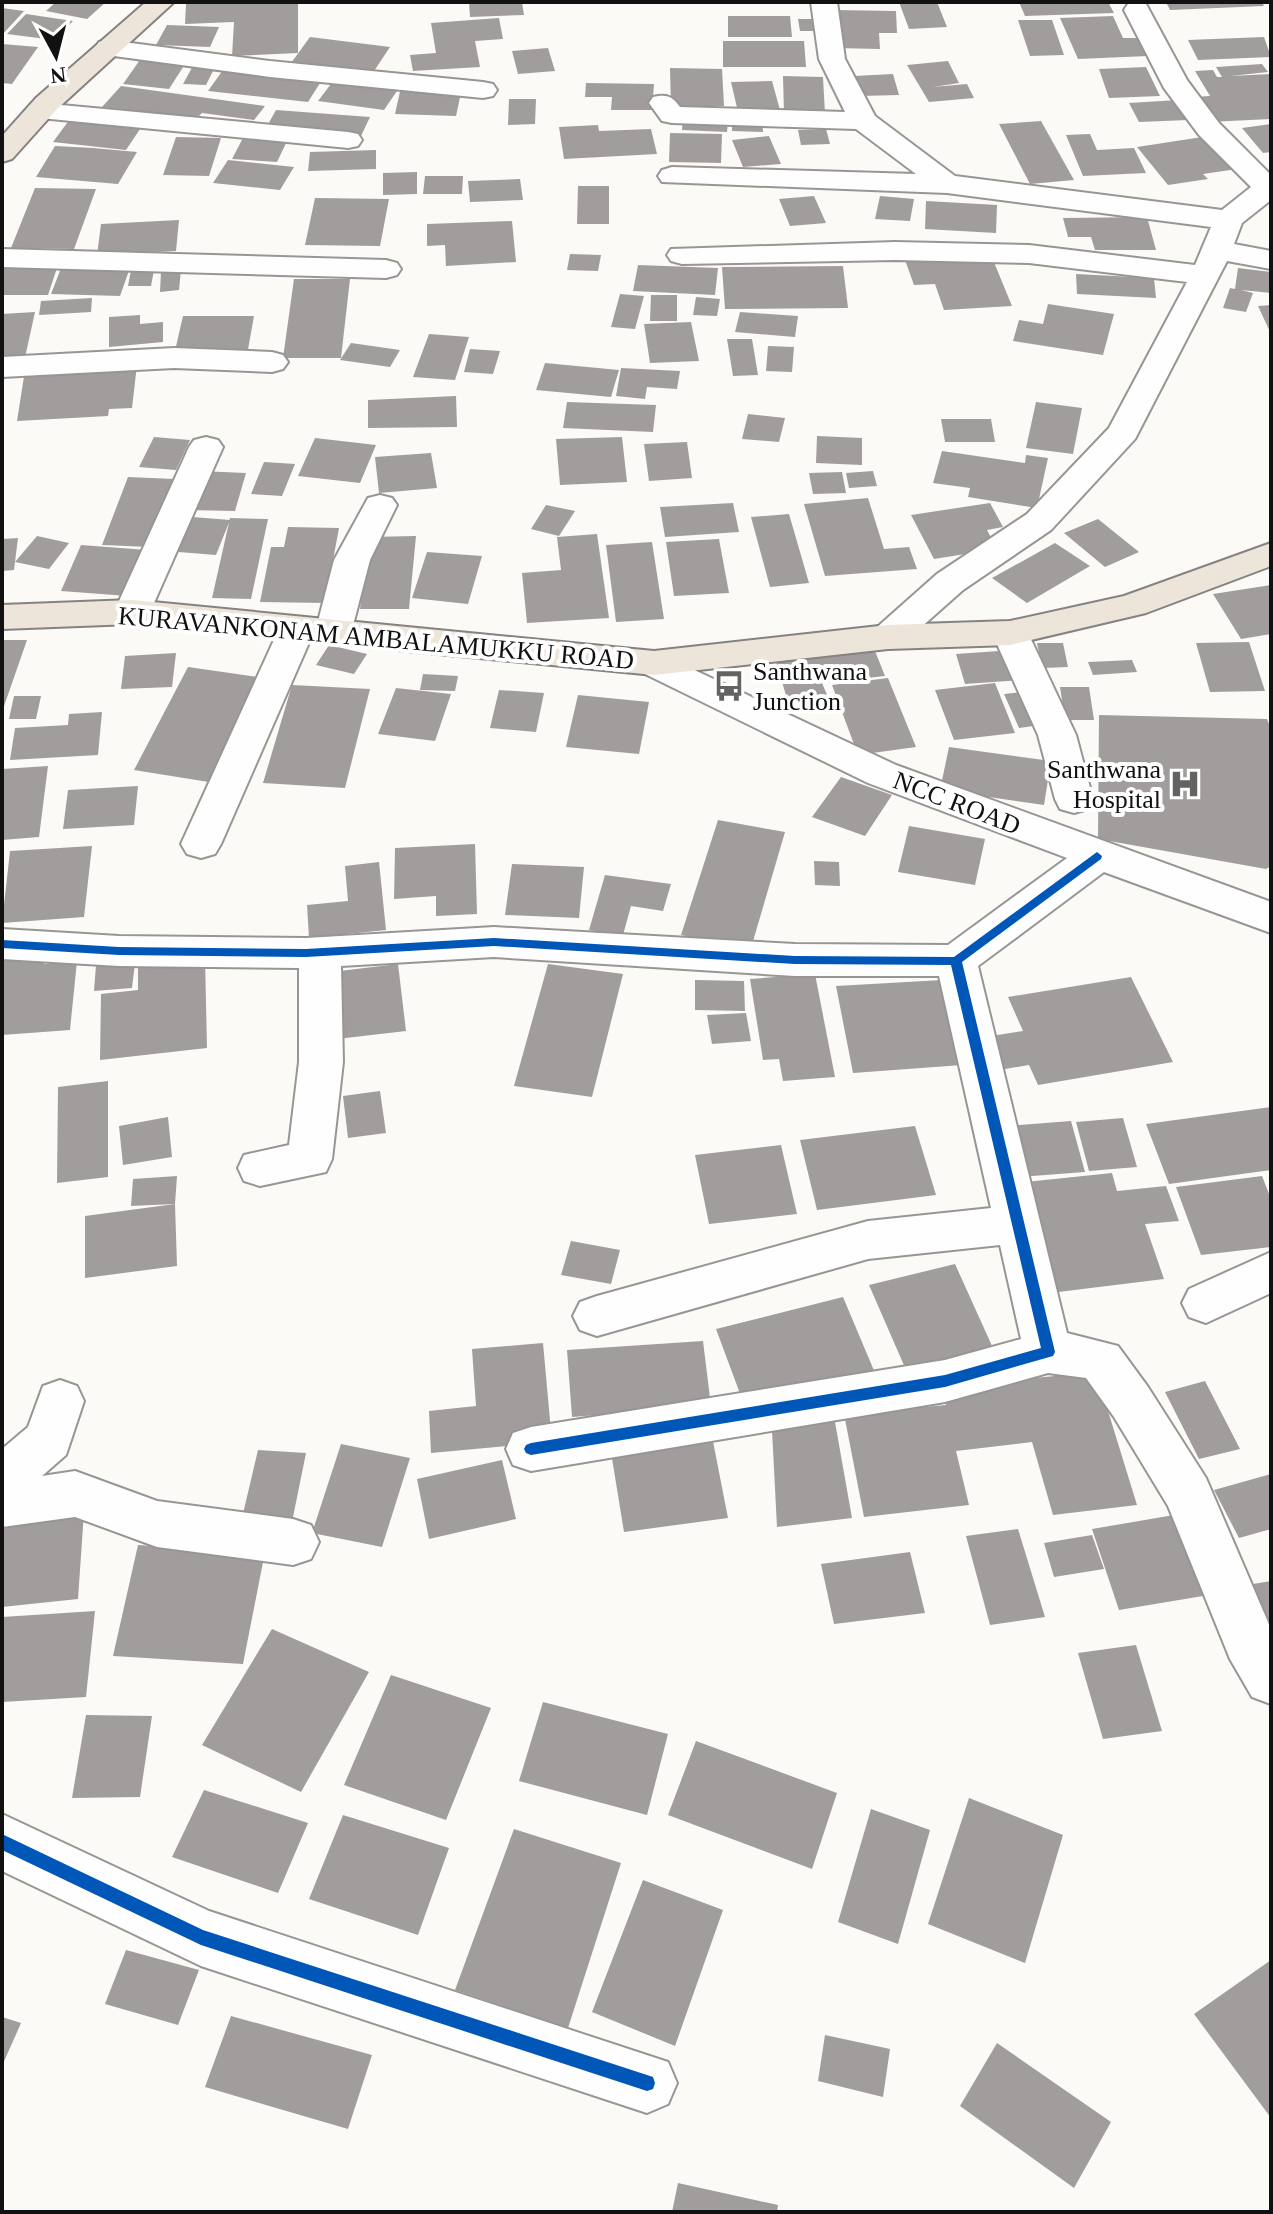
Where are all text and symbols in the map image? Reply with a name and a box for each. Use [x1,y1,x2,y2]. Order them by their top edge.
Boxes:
north arrow [16,16,96,96]
text: N [49,62,68,89]
street label: KURAVANKONAM AMBALAMUKKU ROAD [117,601,635,675]
place label: Santhwana Junction [753,657,868,716]
bus stop icon: Santhwana Junction [712,669,746,703]
place label: Santhwana Hospital [1047,755,1161,814]
street label: NCC ROAD [889,766,1025,840]
hospital icon: Santhwana Hospital [1168,767,1202,801]

